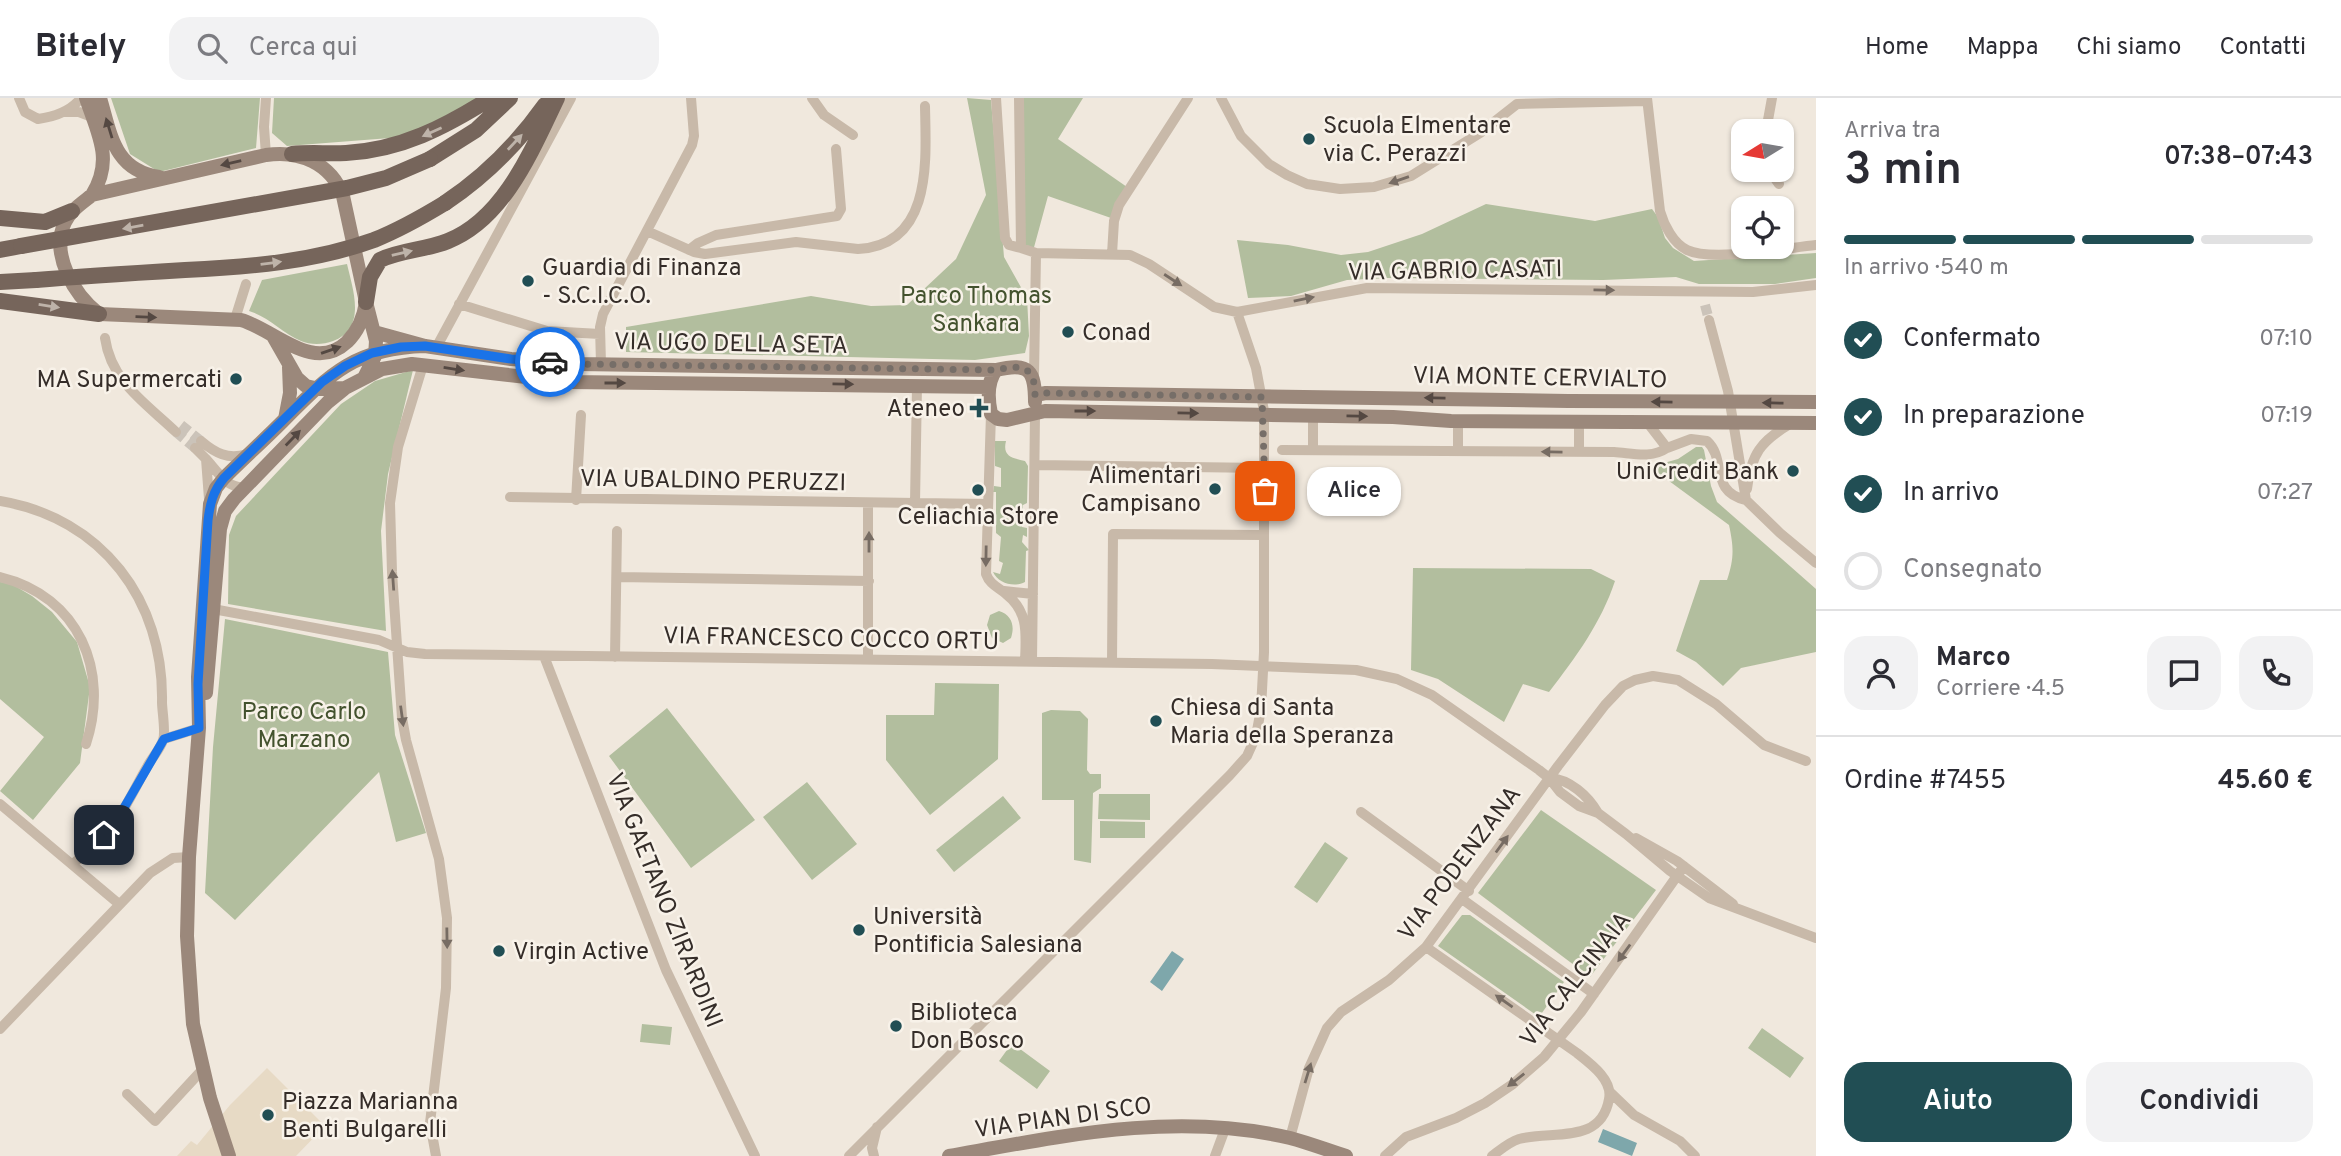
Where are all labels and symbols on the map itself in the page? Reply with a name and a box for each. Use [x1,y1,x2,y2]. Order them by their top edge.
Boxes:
place label: Scuola Elmentare via C. Perazzi [1323,112,1511,170]
one-way arrow [103,118,114,139]
north arrow [1731,119,1794,182]
one-way arrow [422,126,442,138]
marker: Scuola Elmentare via C. Perazzi [1301,131,1317,147]
one-way arrow [506,134,522,151]
one-way arrow [220,157,242,168]
one-way arrow [1388,175,1409,186]
one-way arrow [122,222,144,233]
one-way arrow [391,248,413,259]
place label: Guardia di Finanza - S.C.I.C.O. [542,254,741,312]
street label: VIA GABRIO CASATI [1347,255,1563,289]
one-way arrow [260,258,282,269]
marker: Guardia di Finanza - S.C.I.C.O. [520,273,536,289]
one-way arrow [1164,273,1183,286]
park label: Parco Thomas Sankara [900,282,1052,340]
one-way arrow [1594,284,1616,296]
one-way arrow [1293,293,1315,304]
one-way arrow [39,301,61,312]
one-way arrow [135,311,157,322]
place label: Conad [1082,319,1151,349]
marker: Conad [1060,324,1076,340]
courier [515,327,585,397]
street label: VIA UGO DELLA SETA [614,328,848,362]
one-way arrow [320,344,341,354]
street label: VIA MONTE CERVIALTO [1412,362,1668,396]
one-way arrow [443,363,465,374]
place label: MA Supermercati [37,366,222,396]
marker: MA Supermercati [228,371,244,387]
one-way arrow [604,377,626,389]
one-way arrow [832,378,854,390]
one-way arrow [1423,392,1445,404]
place label: Ateneo [886,395,965,425]
one-way arrow [1651,396,1673,408]
one-way arrow [1762,397,1784,409]
marker: Ateneo [971,400,987,416]
one-way arrow [1075,405,1097,417]
one-way arrow [1177,407,1199,418]
one-way arrow [1346,411,1368,422]
one-way arrow [284,430,300,447]
one-way arrow [1540,446,1562,458]
place label: UniCredit Bank [1616,458,1779,488]
pin [1235,461,1295,521]
place label: Alimentari Campisano [1081,462,1201,520]
marker: UniCredit Bank [1785,463,1801,479]
street label: VIA UBALDINO PERUZZI [580,465,846,499]
callout: Alice [1307,466,1402,516]
marker: Alimentari Campisano [1207,481,1223,497]
marker: Celiachia Store [970,482,986,498]
place label: Celiachia Store [897,503,1059,533]
one-way arrow [863,531,875,553]
one-way arrow [980,545,992,567]
one-way arrow [387,569,398,591]
street label: VIA FRANCESCO COCCO ORTU [663,622,999,658]
place label: Chiesa di Santa Maria della Speranza [1170,694,1394,752]
park label: Parco Carlo Marzano [242,698,366,756]
one-way arrow [397,705,408,727]
marker: Chiesa di Santa Maria della Speranza [1148,713,1164,729]
street label: VIA GAETANO ZIRARDINI [598,769,728,1033]
street label: VIA PODENZANA [1393,781,1529,948]
pin [74,805,134,865]
one-way arrow [1495,835,1509,853]
place label: Università Pontificia Salesiana [873,903,1082,961]
street label: VIA CALCINAIA [1514,906,1639,1054]
marker: Università Pontificia Salesiana [851,922,867,938]
one-way arrow [441,927,453,949]
place label: Virgin Active [513,938,649,968]
marker: Virgin Active [491,943,507,959]
one-way arrow [1618,944,1632,962]
one-way arrow [1494,995,1513,1008]
place label: Biblioteca Don Bosco [910,999,1024,1057]
marker: Biblioteca Don Bosco [888,1018,904,1034]
one-way arrow [1304,1062,1314,1083]
one-way arrow [1508,1073,1526,1088]
place label: Piazza Marianna Benti Bulgarelli [282,1088,458,1146]
street label: VIA PIAN DI SCO [973,1092,1154,1146]
marker: Piazza Marianna Benti Bulgarelli [260,1107,276,1123]

